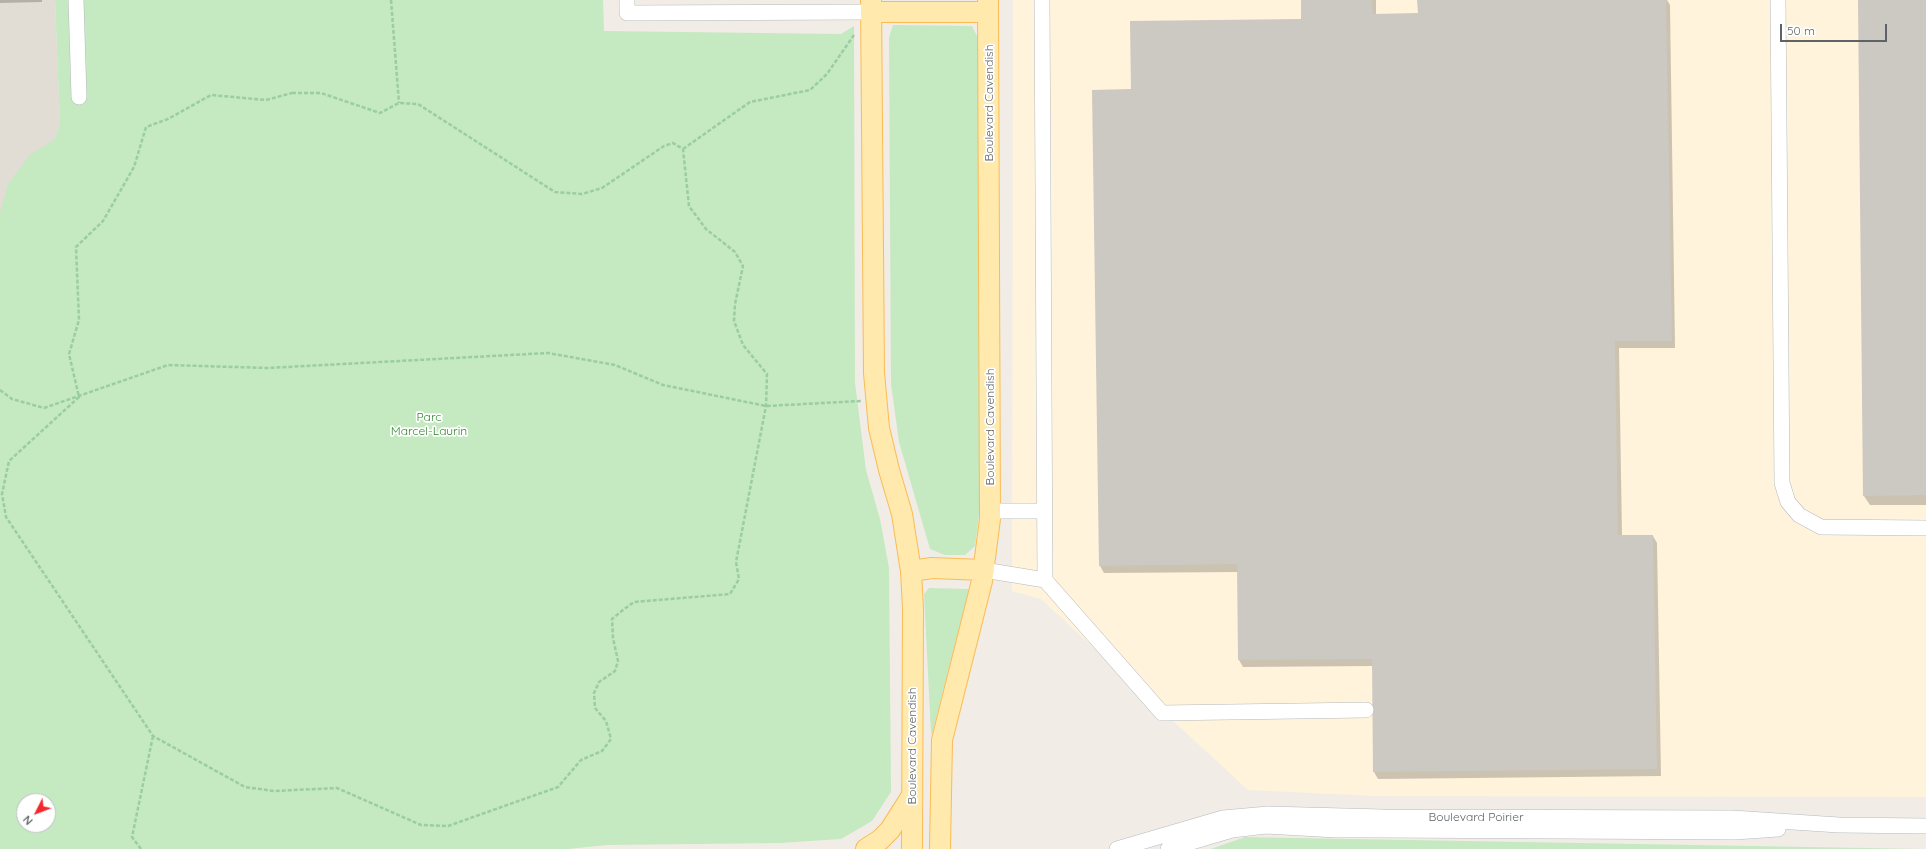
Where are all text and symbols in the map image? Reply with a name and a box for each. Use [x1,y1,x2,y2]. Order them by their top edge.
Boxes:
scale bar [1782,16,1889,42]
text: 50 m [1787,23,1815,38]
street label: Boulevard Cavendish [982,45,996,161]
street label: Boulevard Cavendish [983,369,997,485]
park label: Parc Marcel-Laurin [391,410,467,438]
street label: Boulevard Cavendish [905,688,919,804]
north arrow [16,793,56,833]
street label: Boulevard Poirier [1428,810,1524,824]
text: N [20,813,36,828]

